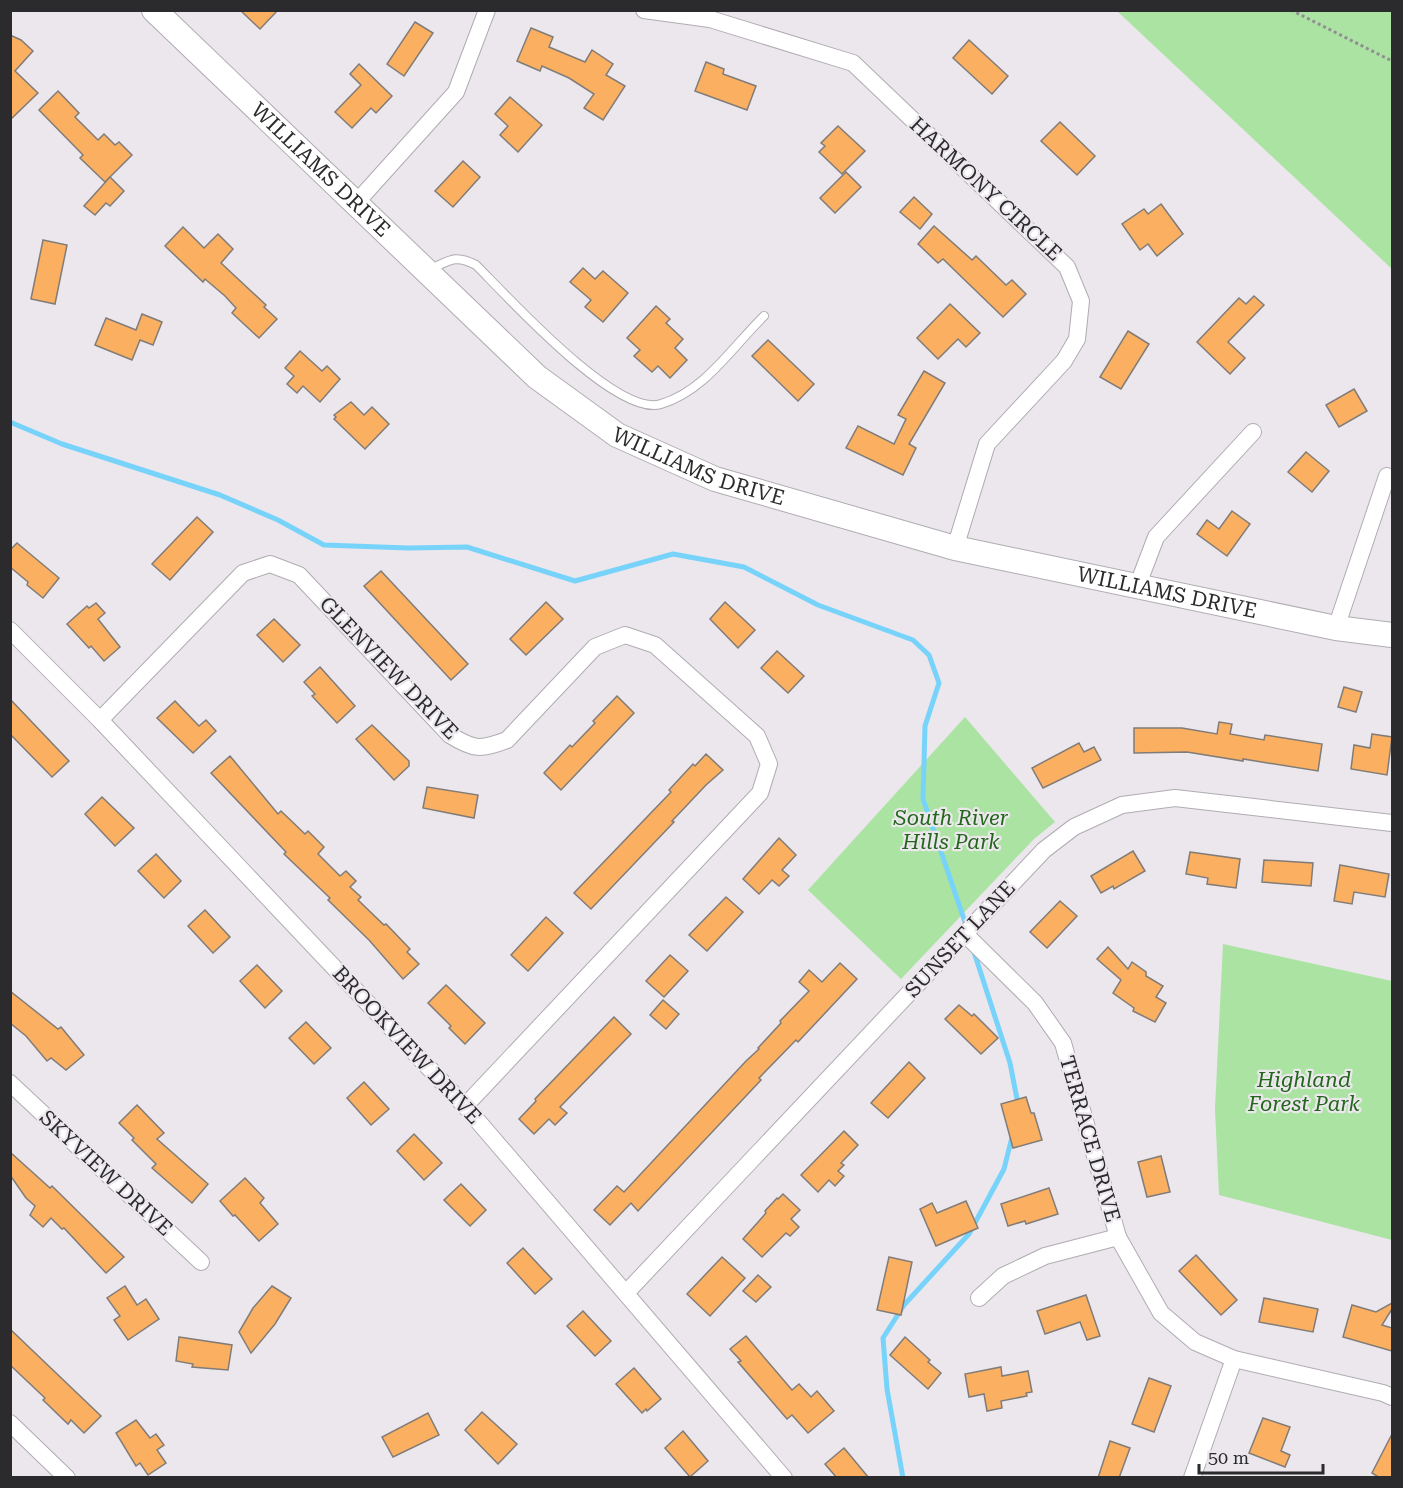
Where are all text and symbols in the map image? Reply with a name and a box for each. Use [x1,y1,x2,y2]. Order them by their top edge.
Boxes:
street label: WILLIAMS DRIVE [246,98,395,242]
street label: HARMONY CIRCLE [905,112,1067,266]
street label: WILLIAMS DRIVE [609,423,787,510]
street label: WILLIAMS DRIVE [1075,562,1259,623]
street label: GLENVIEW DRIVE [315,592,463,744]
park label: South River Hills Park [893,806,1009,854]
street label: SUNSET LANE [900,876,1020,1002]
street label: BROOKVIEW DRIVE [328,961,486,1129]
street label: TERRACE DRIVE [1055,1053,1125,1225]
park label: Highland Forest Park [1247,1068,1361,1116]
street label: SKYVIEW DRIVE [35,1105,177,1241]
scale bar [1199,1437,1324,1475]
text: 50 m [1208,1447,1249,1468]

